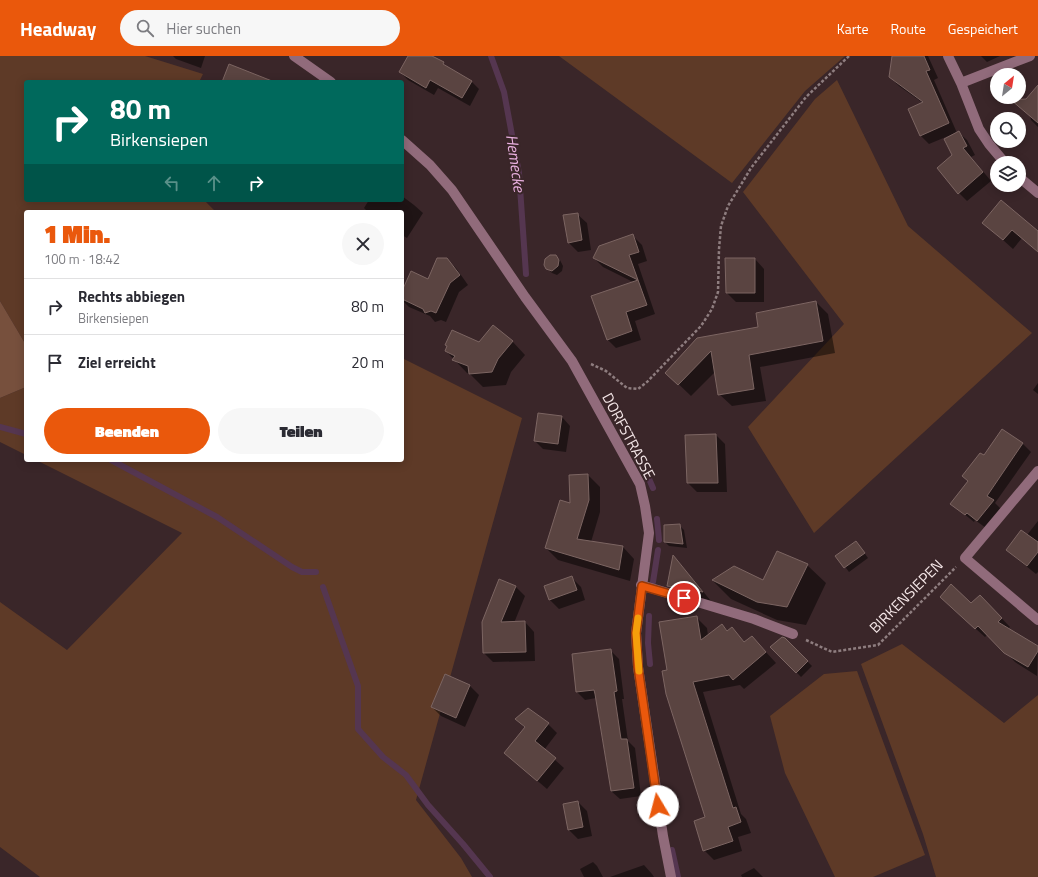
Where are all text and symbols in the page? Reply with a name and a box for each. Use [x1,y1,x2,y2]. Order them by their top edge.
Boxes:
search box [120,10,400,46]
text: Headway [20,14,96,43]
icon: search [134,17,156,39]
text: Hier suchen [166,17,241,40]
text: Karte [837,18,869,39]
text: Route [891,18,926,39]
text: Gespeichert [948,18,1018,39]
north arrow [990,68,1026,104]
map controls [990,68,1026,192]
text: 80 m [110,87,171,130]
icon: right [44,96,96,148]
button: search [990,112,1026,148]
text: Birkensiepen [110,126,208,153]
water label: Hemecke [500,133,532,195]
button: layers [990,156,1026,192]
icon: left [161,172,183,194]
icon: ahead [203,172,225,194]
icon: right [245,172,267,194]
text: 1 Min. [44,216,110,252]
button: close [342,223,384,265]
text: 100 m · 18:42 [44,249,120,269]
text: Rechts abbiegen [78,285,185,308]
text: 80 m [351,295,384,318]
icon: right [44,296,66,318]
text: Birkensiepen [78,308,149,328]
text: Ziel erreicht [78,351,156,374]
text: 20 m [351,351,384,374]
icon: arrive [44,352,66,374]
street label: DORFSTRASSE [597,389,661,483]
button: Beenden [44,408,210,454]
button: Teilen [218,408,384,454]
street label: BIRKENSIEPEN [864,554,948,638]
pin [667,581,701,615]
icon: arrive [673,587,695,609]
position arrow [637,785,679,827]

